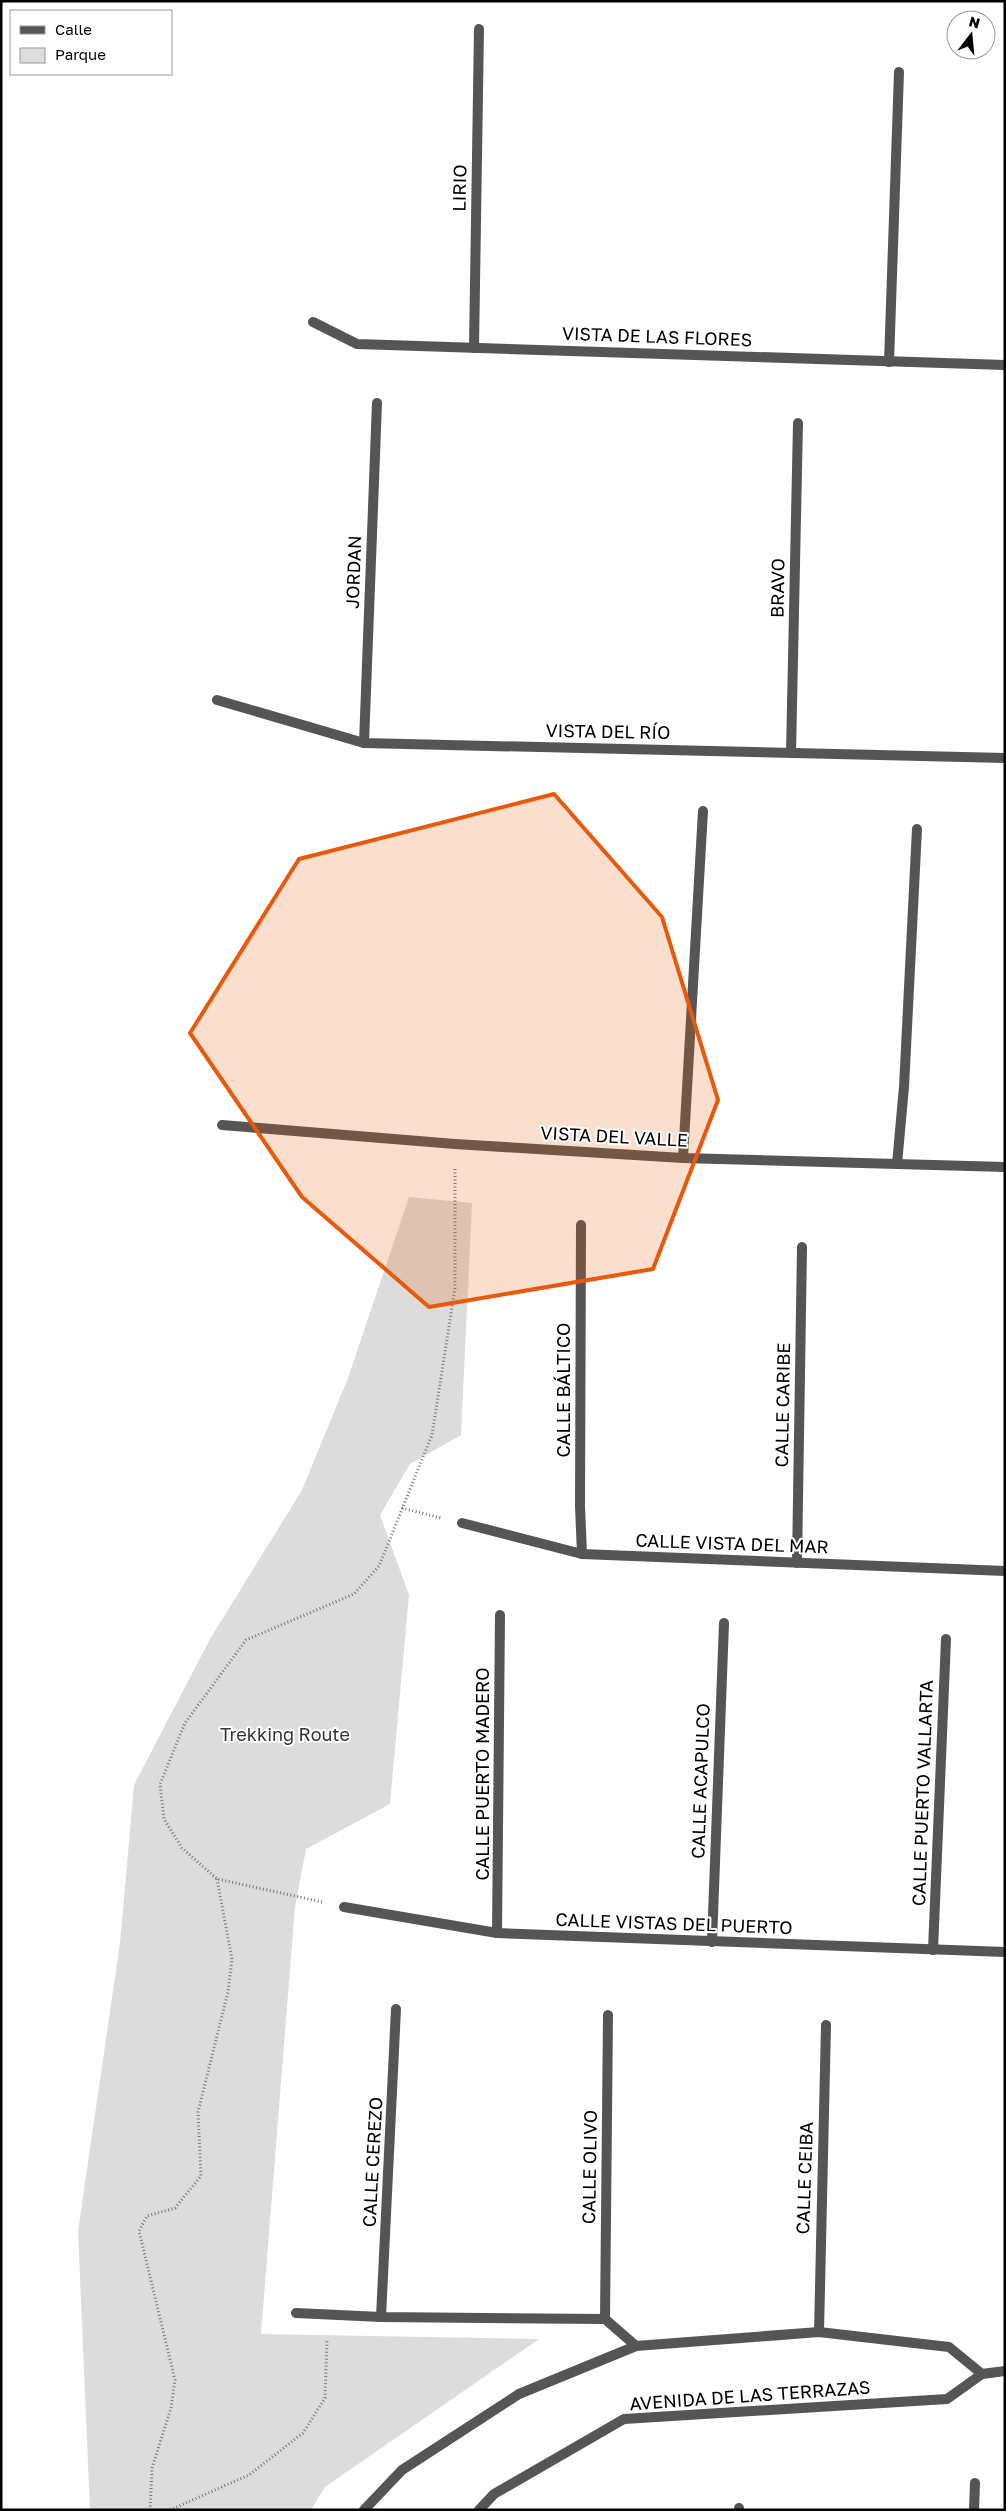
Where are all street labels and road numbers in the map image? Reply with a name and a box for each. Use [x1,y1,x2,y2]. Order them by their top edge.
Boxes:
street label: LIRIO [448,164,470,212]
street label: VISTA DE LAS FLORES [561,322,753,350]
street label: JORDAN [341,535,365,609]
street label: BRAVO [765,558,789,618]
street label: VISTA DEL RÍO [545,719,671,743]
street label: VISTA DEL VALLE [540,1121,688,1151]
street label: CALLE BÁLTICO [552,1323,574,1457]
street label: CALLE CARIBE [770,1342,794,1468]
street label: CALLE VISTA DEL MAR [635,1529,829,1557]
street label: CALLE PUERTO MADERO [471,1667,493,1881]
street label: CALLE PUERTO VALLARTA [907,1680,937,1906]
street label: CALLE ACAPULCO [686,1703,714,1859]
street label: CALLE VISTAS DEL PUERTO [555,1908,793,1938]
street label: CALLE CEREZO [358,2096,386,2228]
street label: CALLE OLIVO [577,2110,601,2224]
street label: CALLE CEIBA [791,2121,817,2235]
street label: AVENIDA DE LAS TERRAZAS [629,2376,871,2414]

